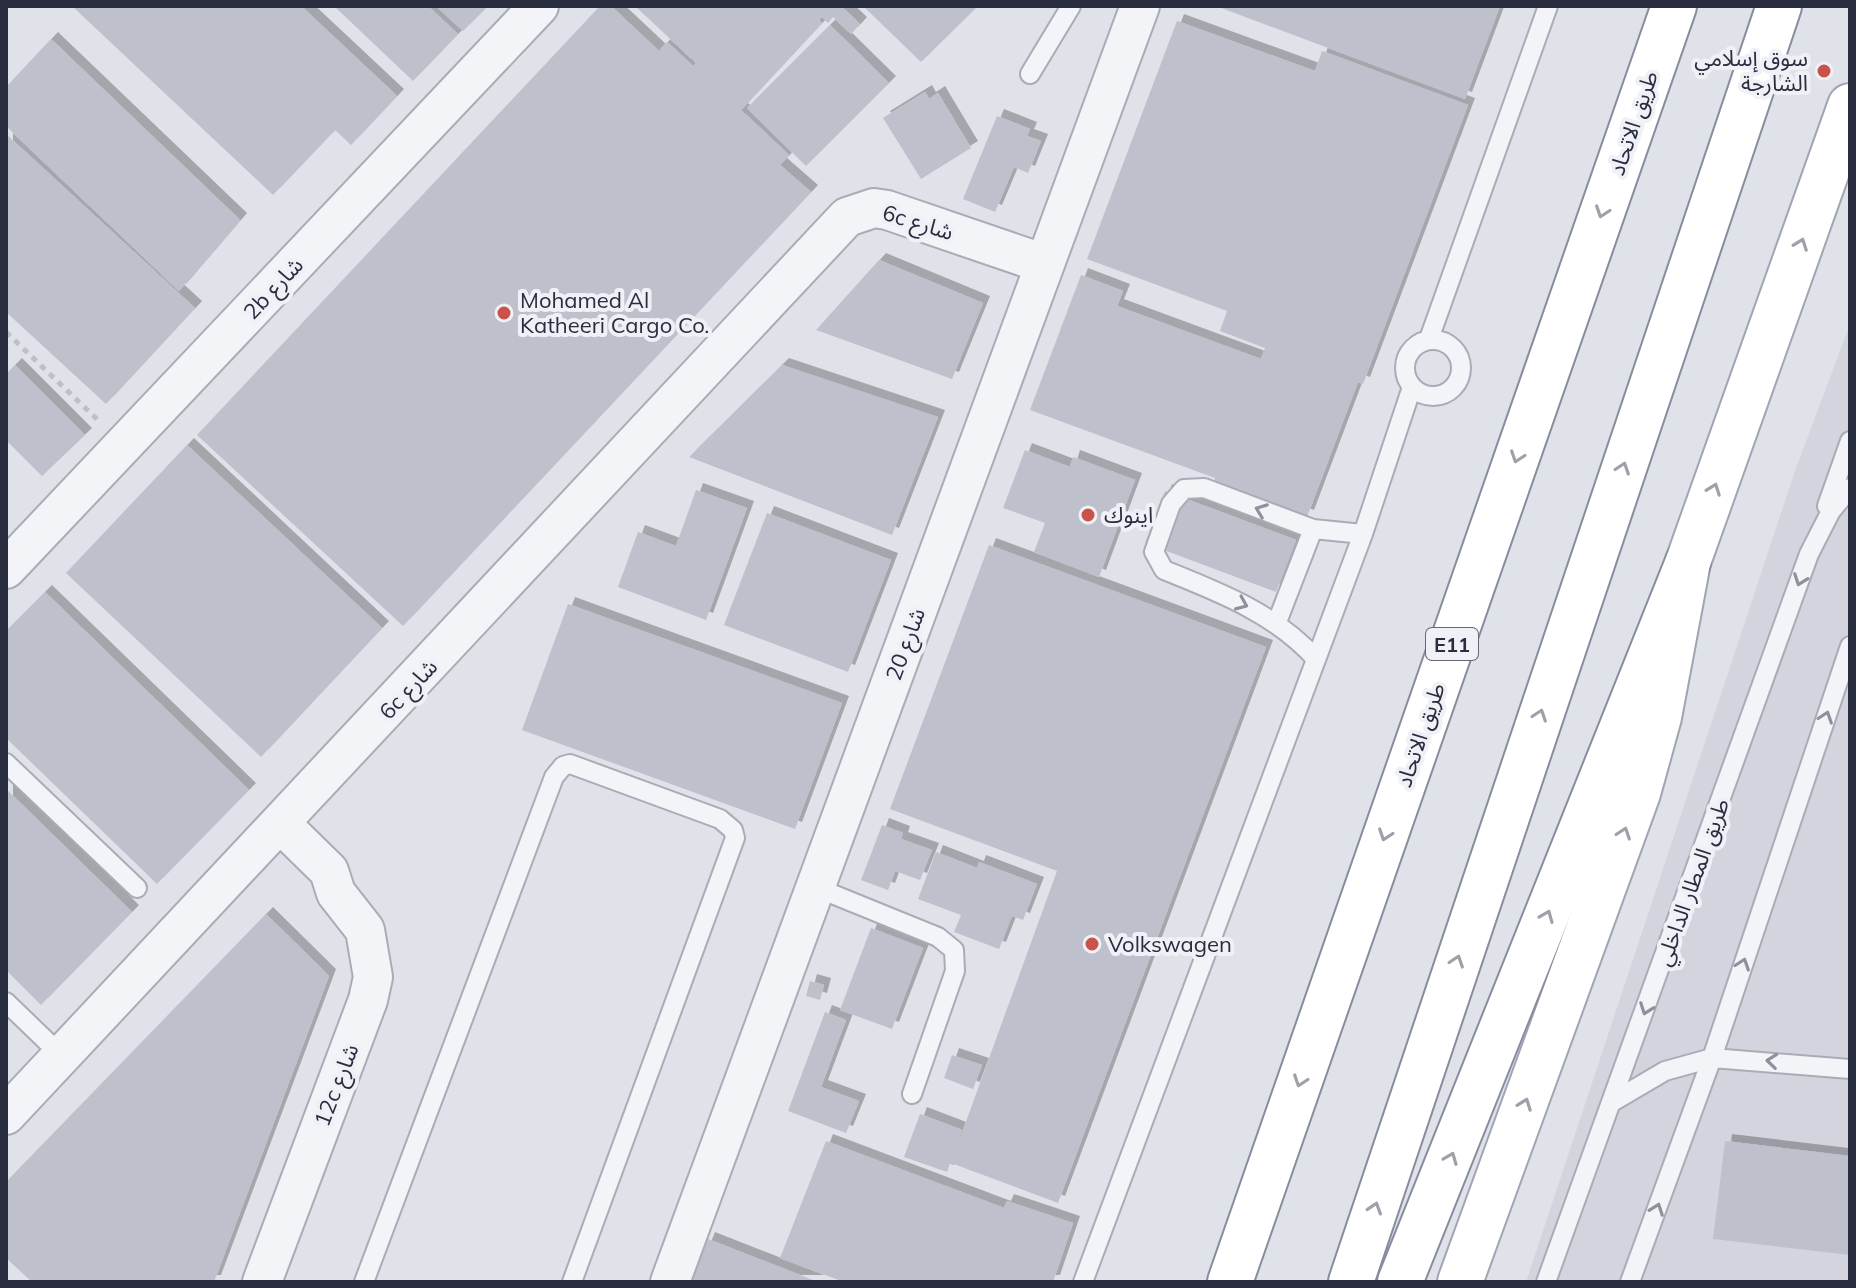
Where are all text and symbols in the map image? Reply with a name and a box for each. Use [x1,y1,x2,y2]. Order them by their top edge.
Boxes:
place label: سوق إسلامي الشارجة [1694,44,1808,97]
marker: سوق إسلامي الشارجة [1815,62,1833,80]
street label: طريق الاتحاد [1602,67,1664,179]
street label: 6c شارع [878,198,957,249]
one-way arrow [1596,204,1612,218]
one-way arrow [1791,238,1808,252]
street label: 2b شارع [237,251,311,327]
place label: Mohamed Al Katheeri Cargo Co. [520,286,709,339]
marker: Mohamed Al Katheeri Cargo Co. [495,304,513,322]
one-way arrow [1510,450,1526,464]
one-way arrow [1614,462,1630,476]
one-way arrow [1704,483,1721,497]
place label: اينوك [1104,501,1153,529]
one-way arrow [1255,503,1269,520]
marker: اينوك [1079,506,1097,524]
one-way arrow [1793,572,1810,586]
one-way arrow [1234,595,1248,611]
street label: شارع 20 [879,604,934,685]
road number: E11 [1426,628,1478,660]
street label: 6c شارع [373,653,445,727]
street label: طريق الاتحاد [1389,679,1451,791]
one-way arrow [1531,709,1547,723]
one-way arrow [1817,711,1833,725]
street label: طريق المطار الداخلي [1649,794,1738,971]
one-way arrow [1614,827,1631,841]
one-way arrow [1379,828,1395,842]
one-way arrow [1537,910,1554,924]
place label: Volkswagen [1108,930,1232,958]
marker: Volkswagen [1083,935,1101,953]
one-way arrow [1448,955,1464,969]
one-way arrow [1734,957,1750,971]
one-way arrow [1640,1002,1656,1016]
street label: 12c شارع [308,1040,367,1131]
one-way arrow [1766,1053,1779,1070]
one-way arrow [1293,1073,1310,1087]
one-way arrow [1516,1098,1532,1112]
one-way arrow [1441,1152,1458,1166]
one-way arrow [1365,1201,1381,1215]
one-way arrow [1647,1203,1664,1217]

